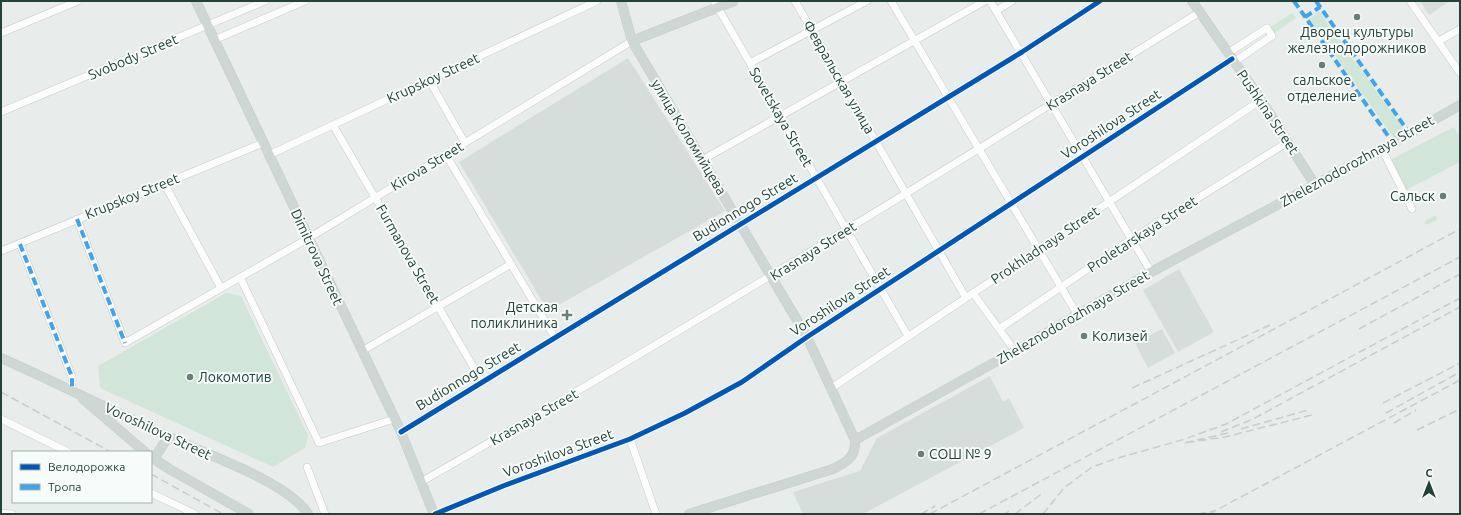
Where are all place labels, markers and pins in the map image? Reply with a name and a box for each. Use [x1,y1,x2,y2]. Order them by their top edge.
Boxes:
marker: Дворец культуры железнодорожников [1352,12,1362,22]
place label: Дворец культуры железнодорожников [1287,24,1427,56]
marker: сальское отделение [1317,60,1327,70]
place label: сальское отделение [1287,72,1357,104]
place label: Сальск [1390,188,1435,204]
marker: Сальск [1438,191,1448,201]
place label: Детская поликлиника [470,299,558,331]
marker: Детская поликлиника [561,309,573,321]
place label: Колизей [1092,328,1148,344]
marker: Колизей [1079,331,1089,341]
place label: Локомотив [198,369,272,385]
marker: Локомотив [185,372,195,382]
place label: СОШ № 9 [929,446,992,462]
marker: СОШ № 9 [916,449,926,459]

